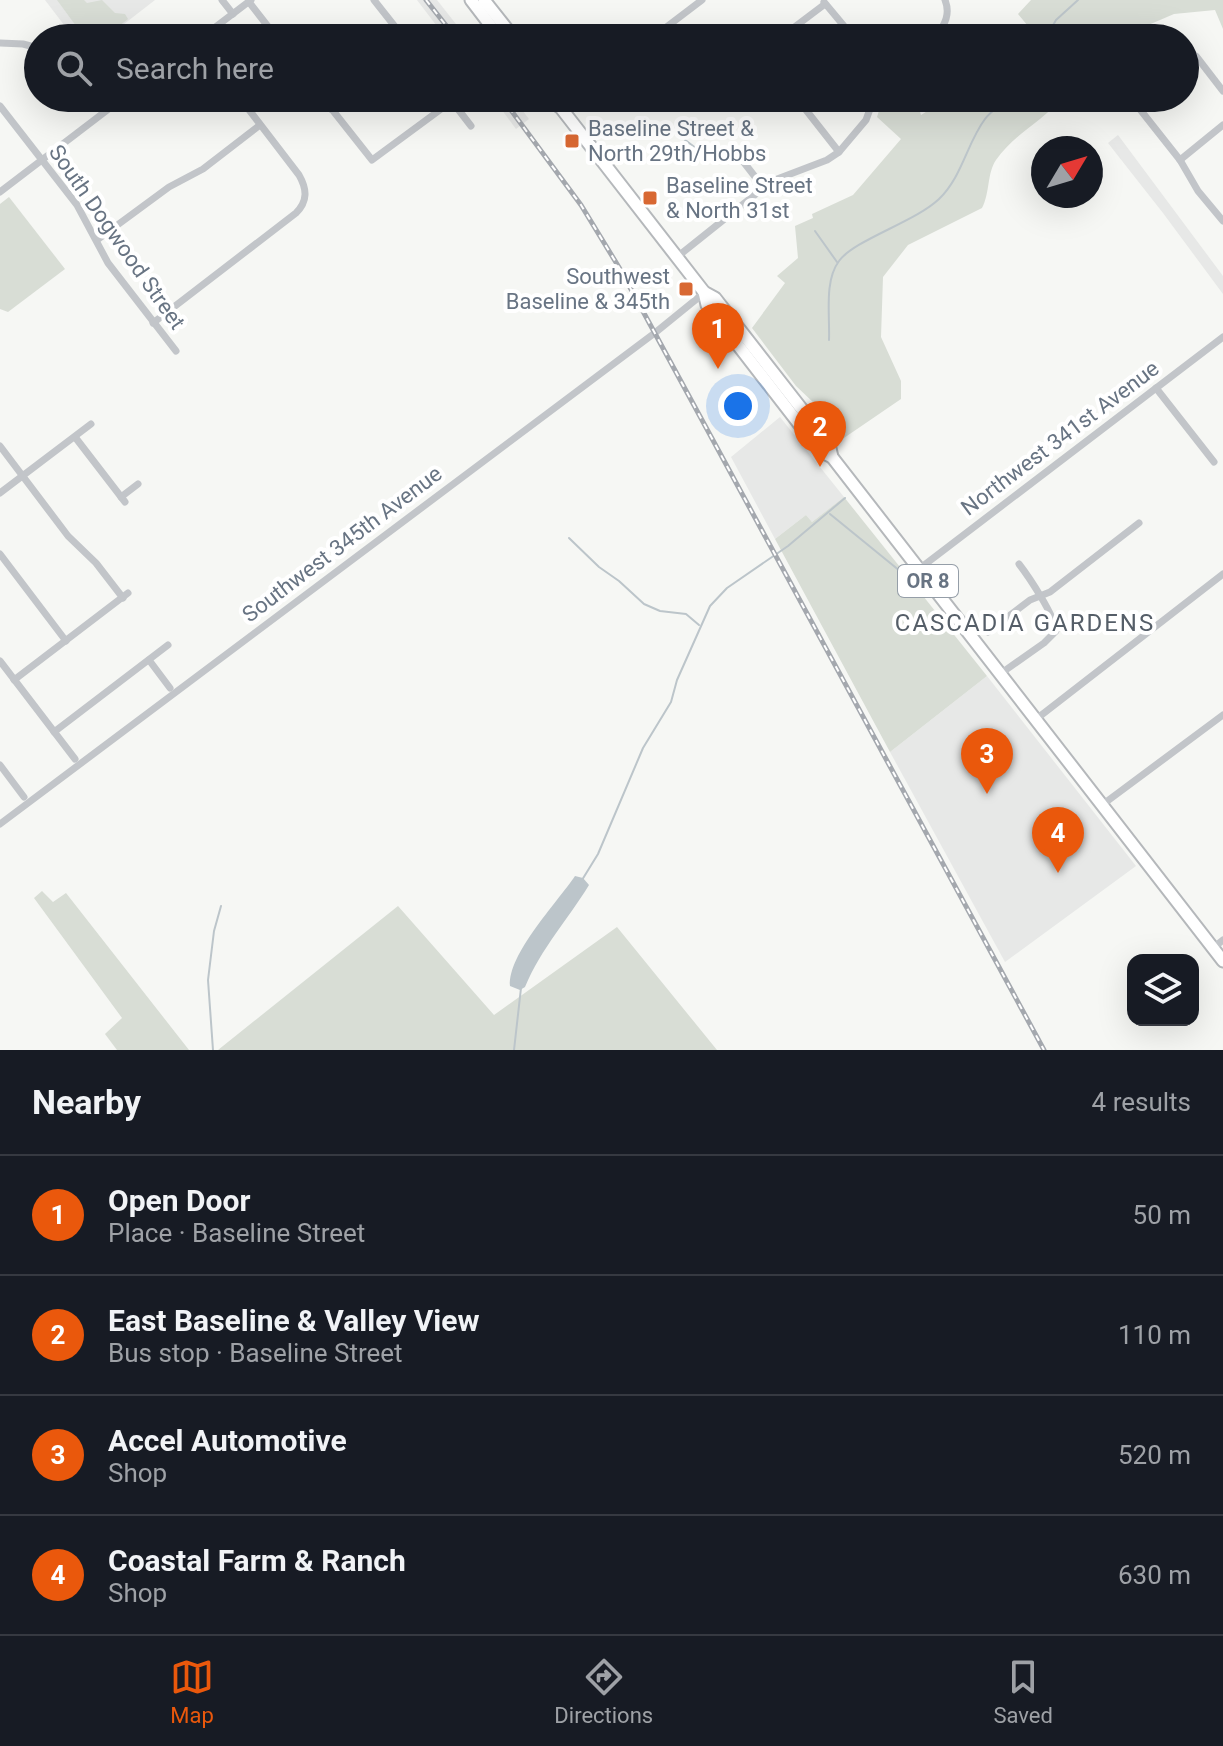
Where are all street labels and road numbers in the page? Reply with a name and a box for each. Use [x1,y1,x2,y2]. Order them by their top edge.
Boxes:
street label: South Dogwood Street [44,140,190,334]
street label: Northwest 341st Avenue [956,356,1164,520]
street label: Southwest 345th Avenue [237,461,447,627]
road number: OR 8 [898,565,958,597]

